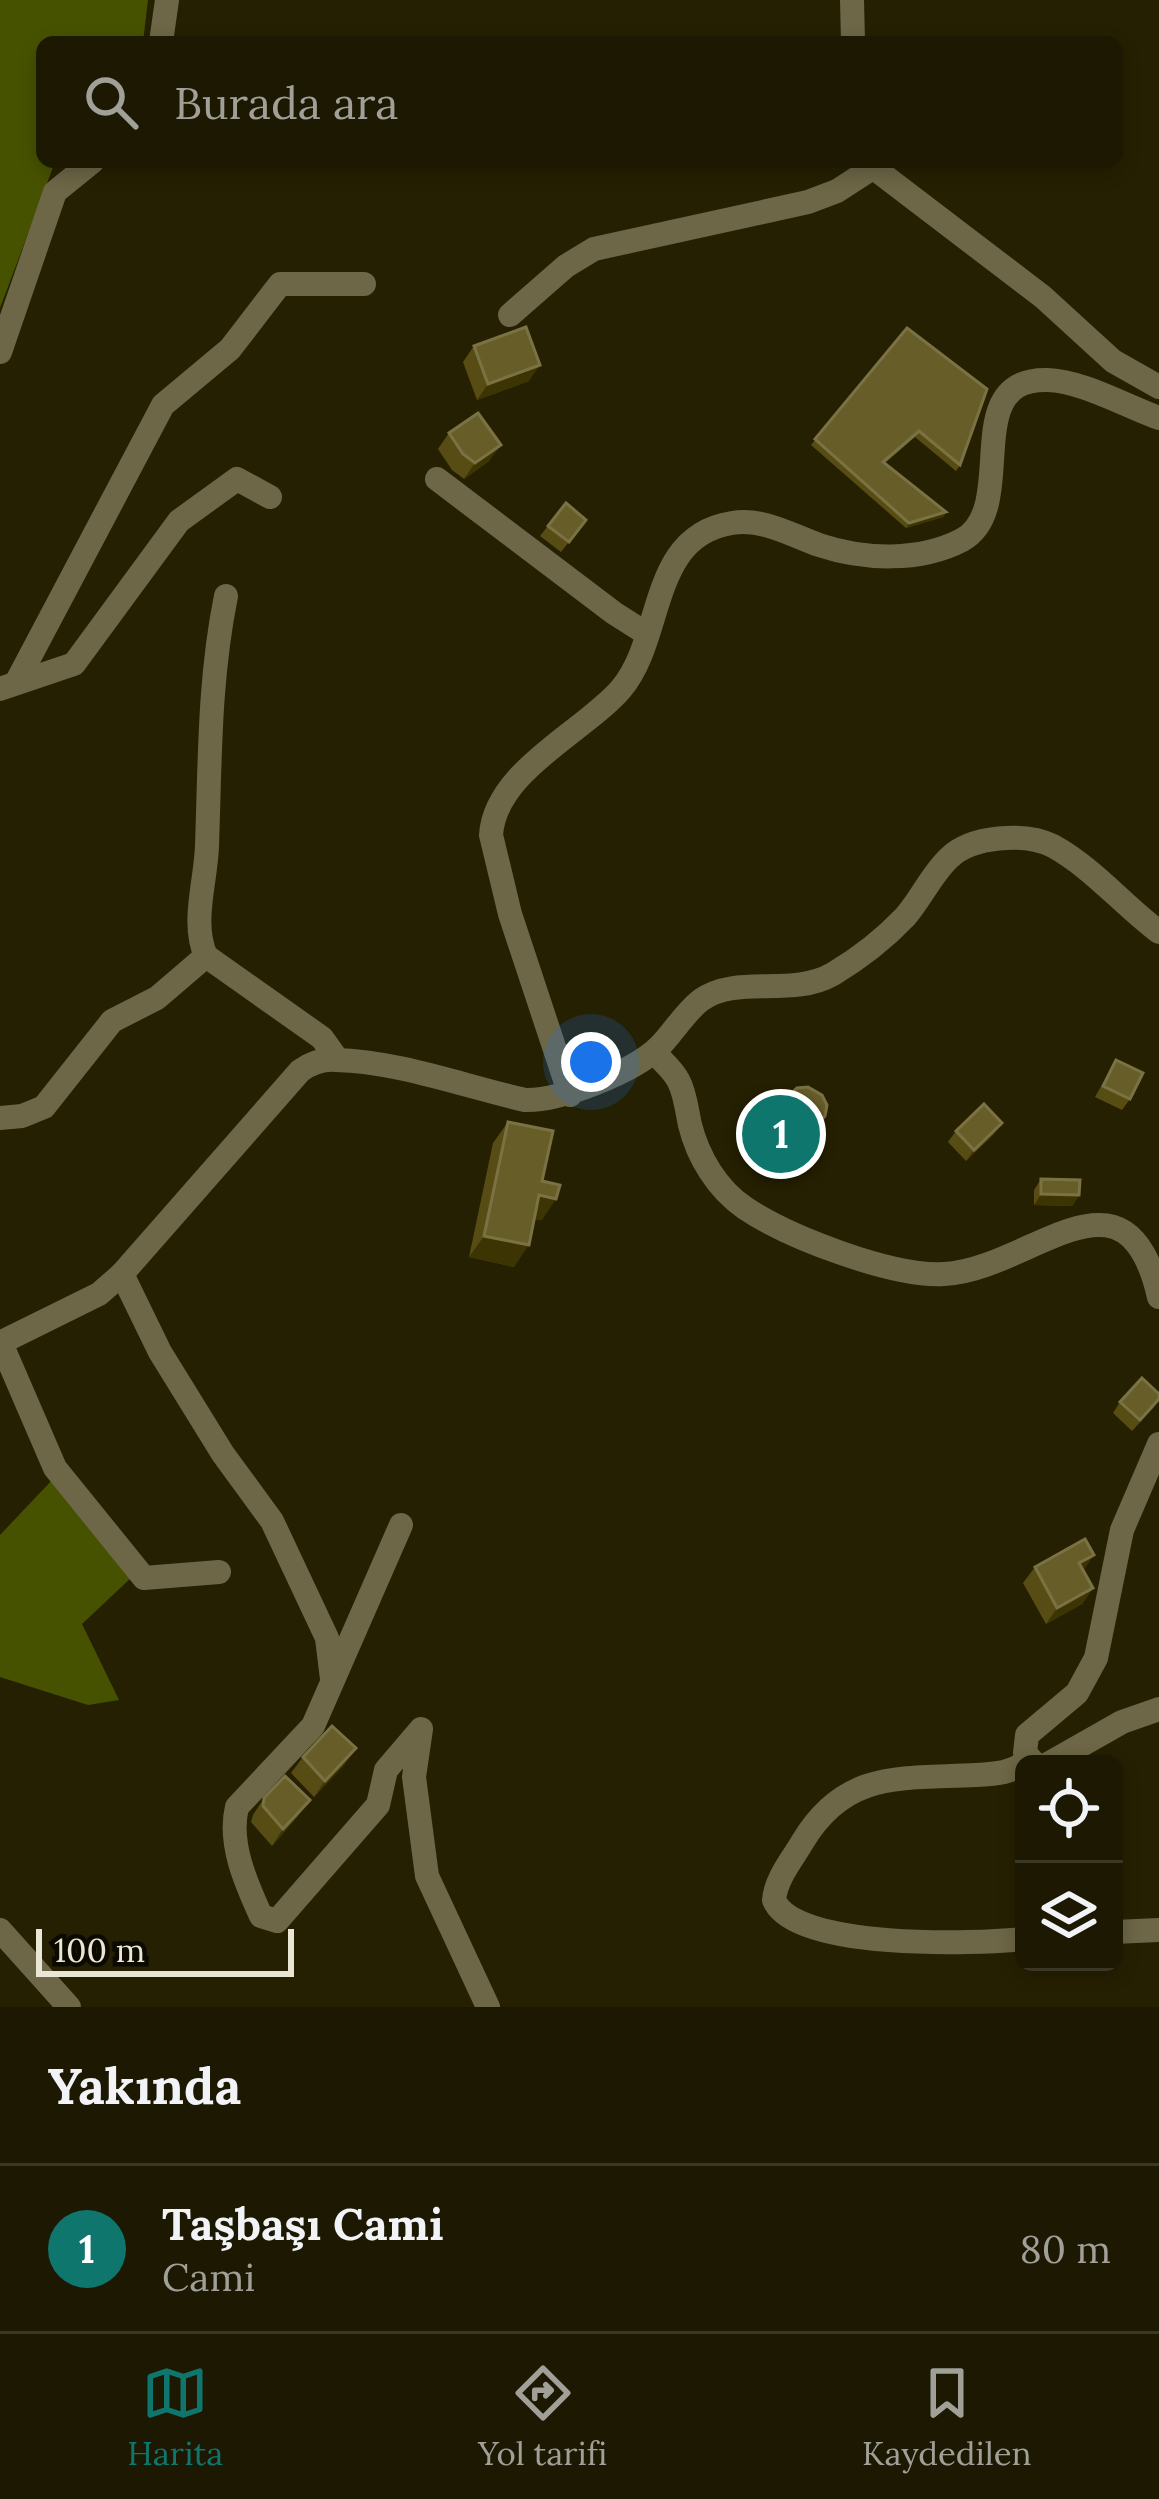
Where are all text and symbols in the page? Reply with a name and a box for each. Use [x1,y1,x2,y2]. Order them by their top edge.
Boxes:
search box [36,36,1123,168]
icon: search [78,69,144,135]
text: Burada ara [174,74,399,131]
your location [561,1032,621,1092]
pin: 1 [742,1089,820,1179]
map controls [1015,1755,1123,1971]
button: locate [1015,1755,1123,1863]
button: layers [1015,1863,1123,1971]
scale bar [36,1923,294,1976]
text: 100 m [54,1929,145,1971]
text: Yakında [48,2053,241,2118]
text: Taşbaşı Cami [162,2195,444,2252]
text: 1 [79,2224,95,2274]
text: 80 m [1020,2224,1111,2274]
text: Cami [162,2252,255,2302]
tab: Harita [127,2360,223,2474]
tab: Yol tarifi [478,2360,607,2474]
tab: Kaydedilen [862,2360,1032,2474]

